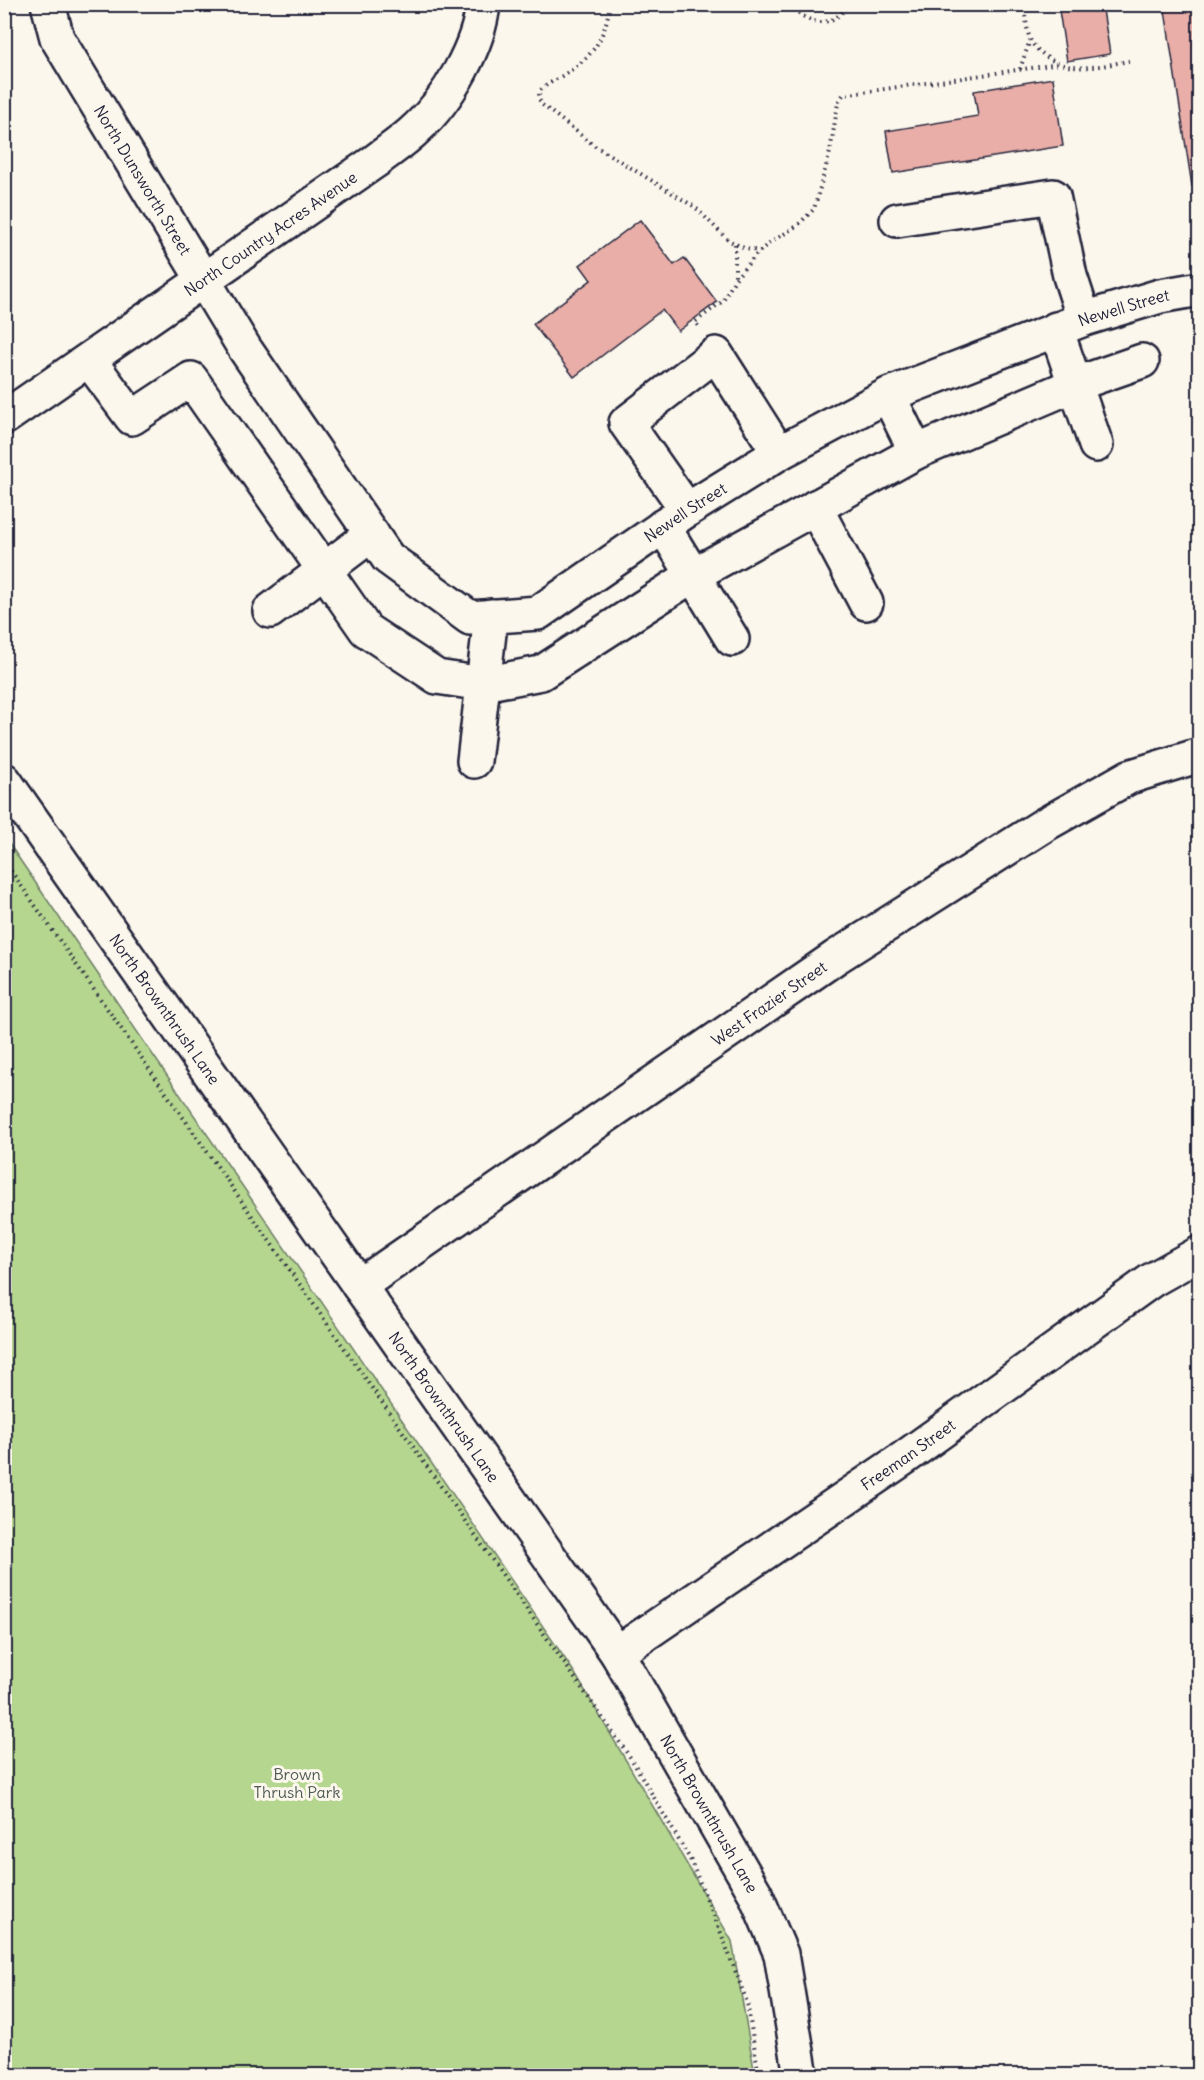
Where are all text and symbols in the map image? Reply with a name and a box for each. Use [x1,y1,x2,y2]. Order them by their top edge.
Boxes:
street label: North Dunsworth Street [90,101,196,259]
street label: North Country Acres Avenue [180,167,361,300]
street label: Newell Street [1075,284,1171,330]
street label: Newell Street [640,478,731,547]
street label: North Brownthrush Lane [105,930,225,1088]
street label: West Frazier Street [707,956,831,1050]
street label: North Brownthrush Lane [385,1328,504,1486]
street label: Freeman Street [857,1414,959,1495]
street label: North Brownthrush Lane [656,1731,763,1896]
park label: Brown Thrush Park [254,1764,340,1802]

